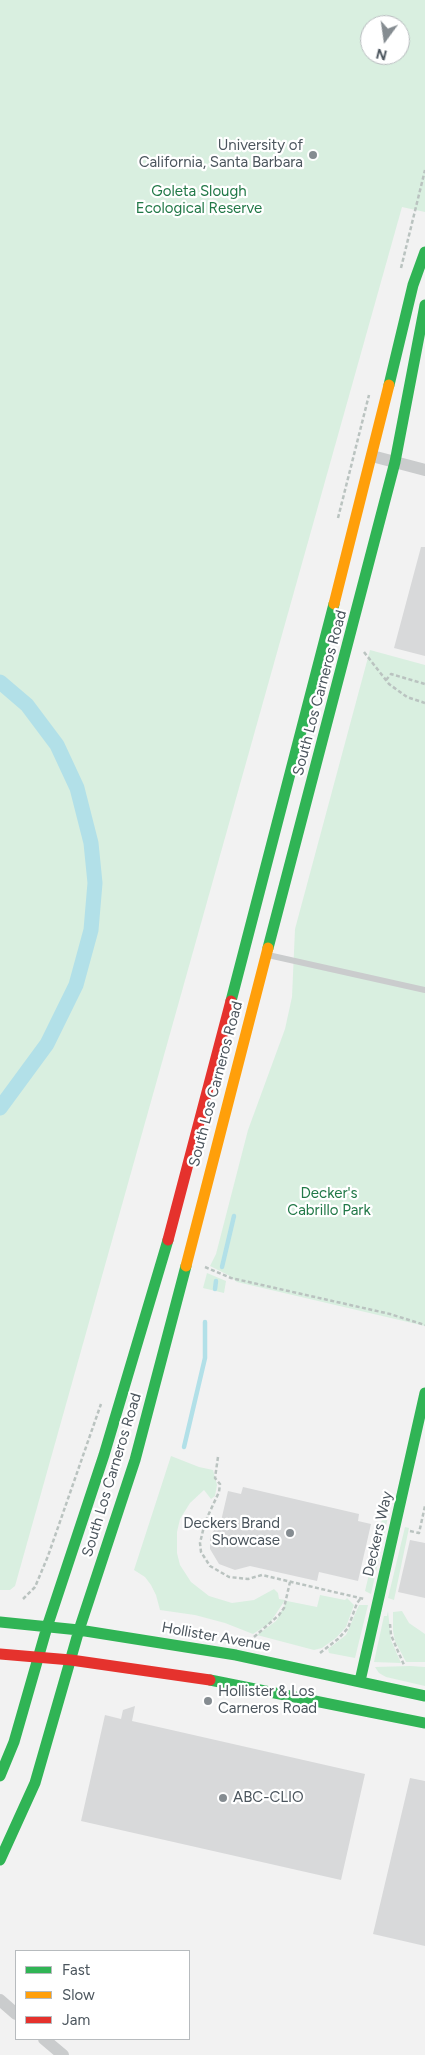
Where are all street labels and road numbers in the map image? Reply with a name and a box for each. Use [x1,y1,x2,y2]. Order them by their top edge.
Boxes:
street label: South Los Carneros Road [289,608,351,778]
street label: South Los Carneros Road [185,999,247,1169]
street label: South Los Carneros Road [78,1391,146,1559]
street label: Deckers Way [359,1490,397,1578]
street label: Hollister Avenue [160,1619,272,1655]

